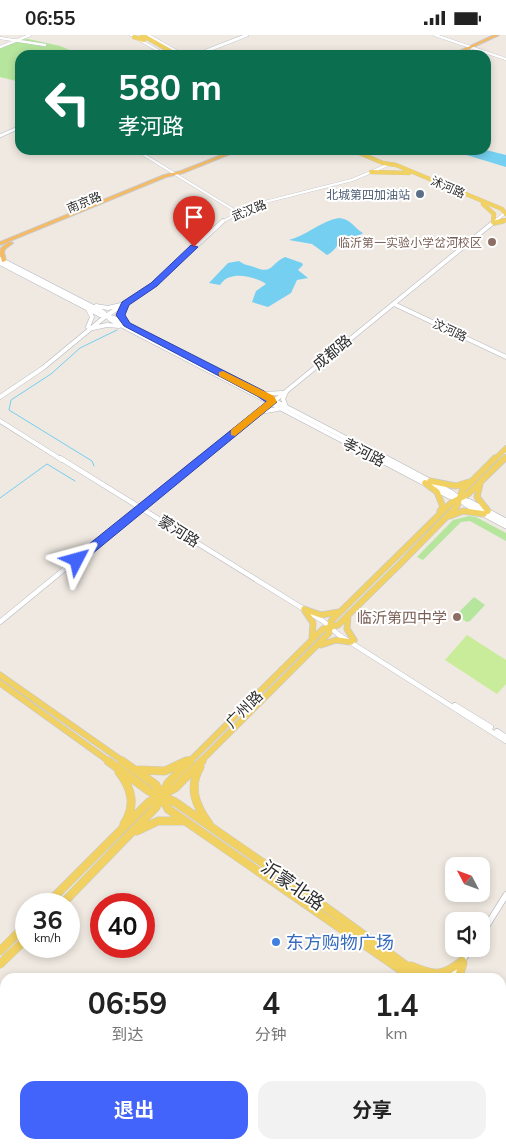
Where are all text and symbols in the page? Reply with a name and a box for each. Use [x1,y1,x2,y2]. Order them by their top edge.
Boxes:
text: 06:55 [25,6,75,30]
text: 580 m [118,65,222,109]
icon: left [35,70,100,135]
text: 孝河路 [118,112,184,140]
street label: 沭河路 [428,173,468,201]
place label: 北城第四加油站 [326,187,410,202]
street label: 南京路 [64,188,104,216]
marker: 北城第四加油站 [414,188,426,200]
pin [173,196,215,247]
street label: 武汉路 [229,196,269,224]
icon: arrive [180,203,208,231]
place label: 临沂第一实验小学岔河校区 [338,235,482,250]
marker: 临沂第一实验小学岔河校区 [486,236,498,248]
street label: 汶河路 [431,316,469,344]
street label: 成都路 [309,330,355,374]
street label: 孝河路 [340,433,388,471]
street label: 蒙河路 [155,511,203,551]
position arrow [50,533,102,585]
place label: 临沂第四中学 [357,608,447,627]
marker: 临沂第四中学 [451,611,463,623]
street label: 广州路 [221,686,267,732]
street label: 沂蒙北路 [257,855,329,915]
north arrow [445,857,490,903]
map controls [445,857,490,957]
speed limit sign: 40 [90,893,155,958]
text: 36 [32,904,63,935]
button: sound [445,912,490,957]
text: km/h [34,930,61,945]
place label: 东方购物广场 [286,931,394,954]
marker: 东方购物广场 [270,936,282,948]
text: 06:59 [88,984,167,1022]
text: 4 [262,984,280,1022]
text: 1.4 [375,986,418,1024]
text: km [385,1023,408,1043]
text: 到达 [111,1024,144,1044]
text: 分钟 [255,1024,287,1044]
button: 退出 [20,1081,248,1139]
button: 分享 [258,1081,486,1139]

